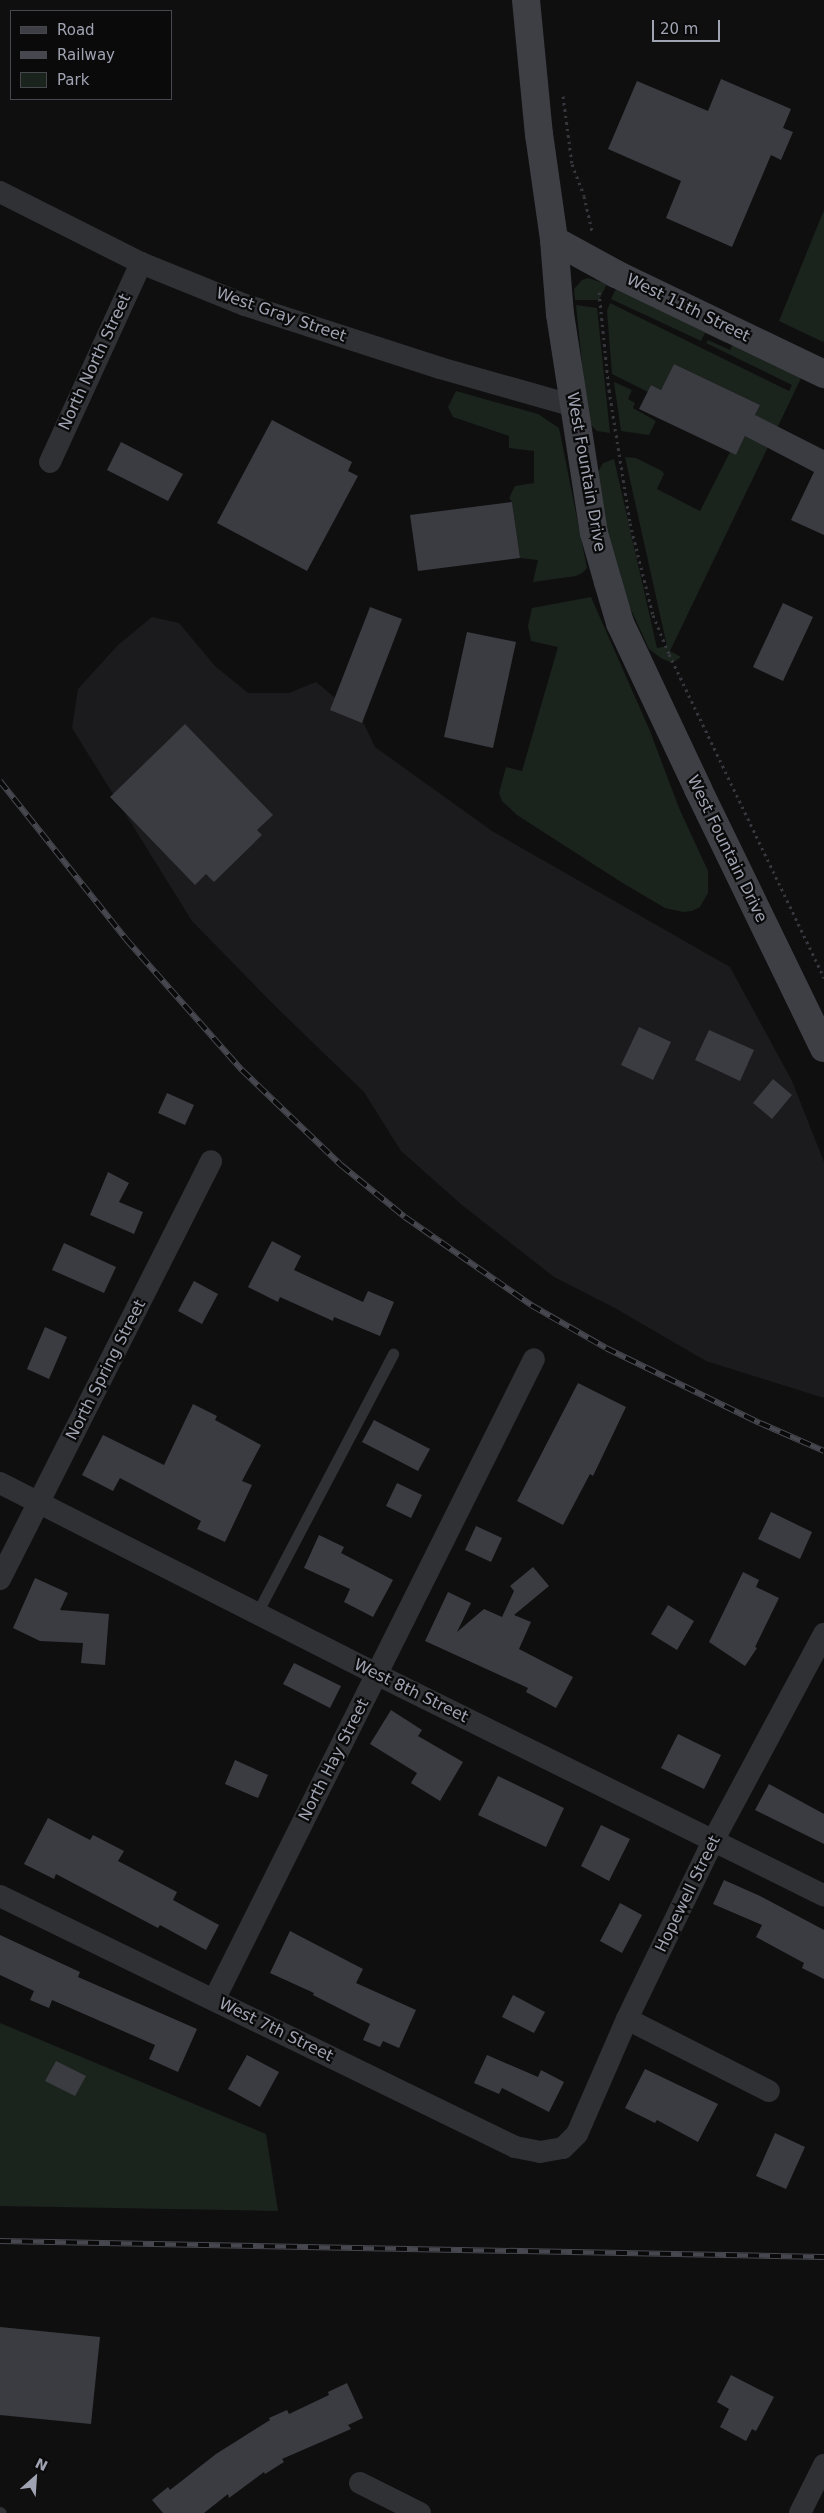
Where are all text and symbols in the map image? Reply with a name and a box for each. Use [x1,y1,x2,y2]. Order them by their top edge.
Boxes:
legend [10,10,172,100]
scale bar [654,10,722,42]
text: 20 m [660,20,698,38]
text: Road [57,21,95,39]
text: Railway [57,46,115,64]
text: Park [57,71,89,89]
street label: West 11th Street [623,270,753,346]
street label: West Gray Street [213,284,349,346]
street label: North North Street [55,291,135,433]
street label: West Fountain Drive [563,391,609,553]
street label: West Fountain Drive [683,772,771,926]
street label: North Spring Street [62,1297,150,1443]
street label: West 8th Street [351,1655,471,1727]
street label: North Hay Street [295,1696,373,1824]
street label: Hopewell Street [651,1833,725,1955]
street label: West 7th Street [216,1994,336,2066]
north arrow [10,2453,60,2503]
text: N [33,2455,50,2474]

